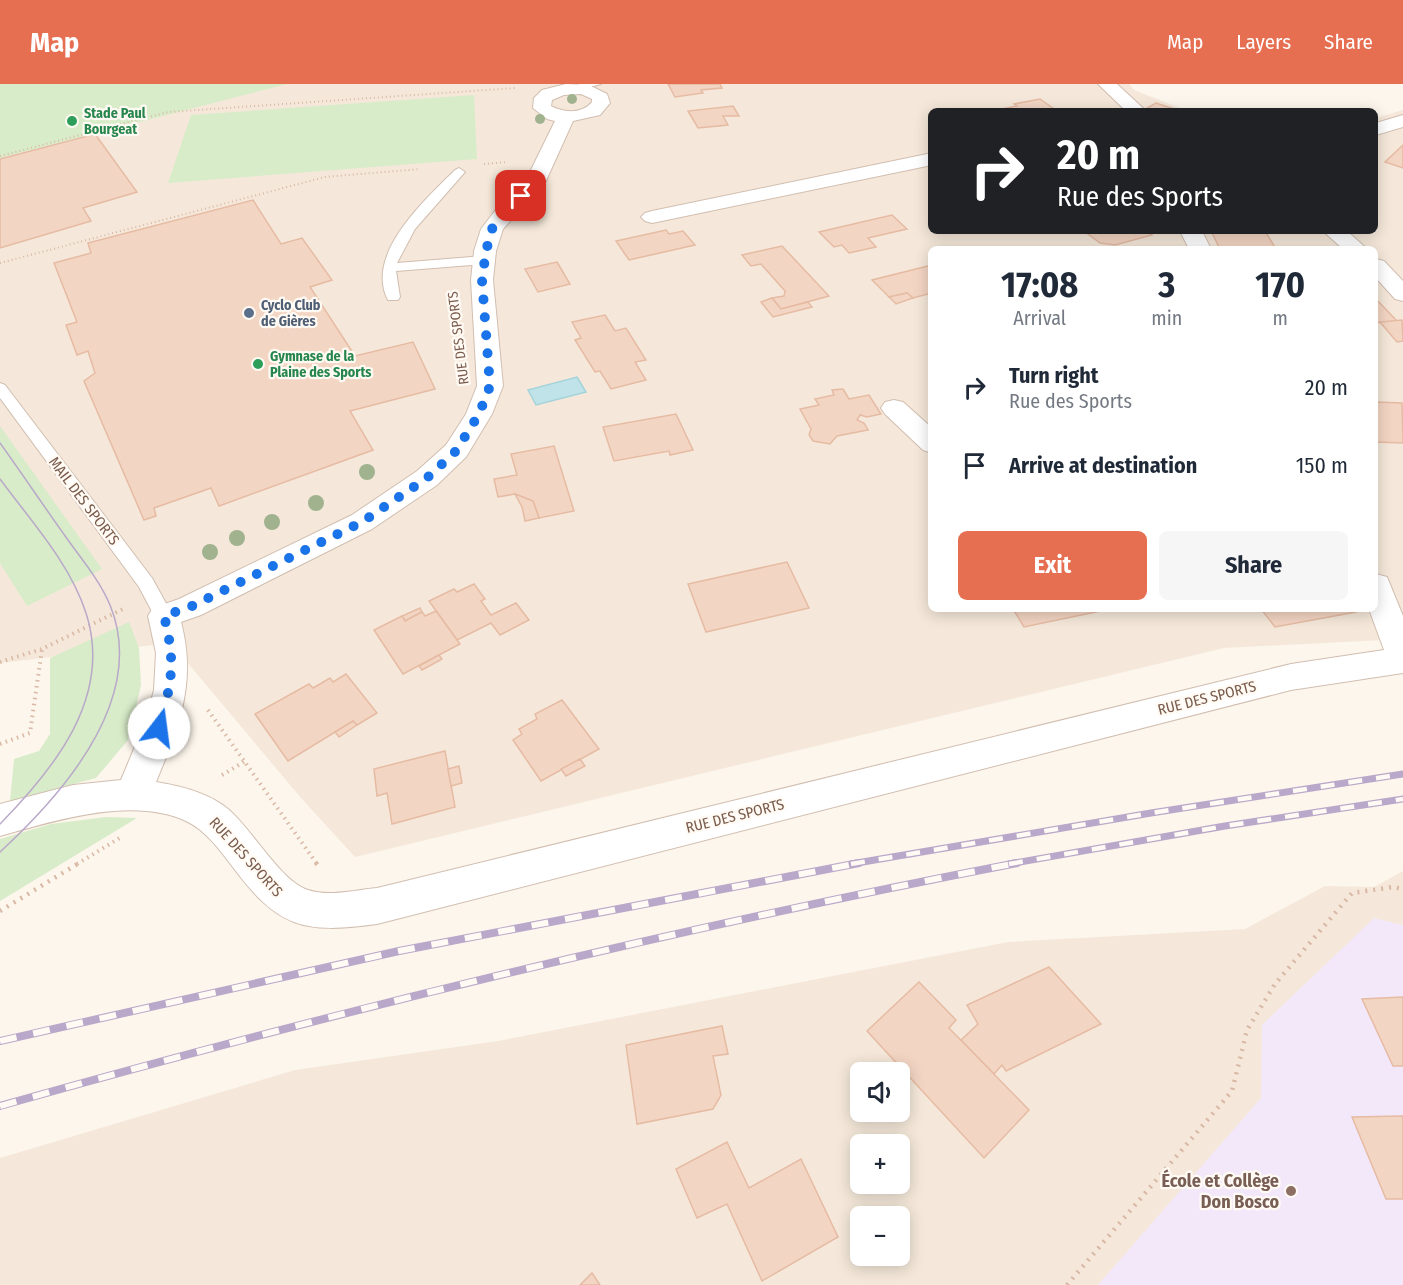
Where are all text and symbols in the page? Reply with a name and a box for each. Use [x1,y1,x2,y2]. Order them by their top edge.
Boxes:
text: Map [30,26,79,59]
text: Map [1167,29,1203,55]
text: Layers [1236,29,1291,55]
text: Share [1324,29,1373,55]
place label: Stade Paul Bourgeat [84,105,146,138]
marker: Stade Paul Bourgeat [65,114,79,128]
text: 20 m [1057,130,1140,180]
icon: right [958,132,1036,210]
pin [495,170,546,221]
icon: arrive [504,179,537,212]
text: Rue des Sports [1057,181,1223,213]
text: 17:08 [1001,263,1078,307]
text: 3 [1158,263,1175,307]
text: 170 [1255,263,1305,307]
street label: RUE DES SPORTS [444,290,473,386]
place label: Cyclo Club de Gières [261,297,321,330]
marker: Cyclo Club de Gières [242,306,256,320]
text: Arrival [1013,306,1066,330]
text: min [1151,306,1182,330]
text: m [1272,306,1288,330]
place label: Gymnase de la Plaine des Sports [270,348,371,381]
marker: Gymnase de la Plaine des Sports [251,357,265,371]
text: Turn right [1009,362,1098,389]
icon: right [958,371,991,404]
text: 20 m [1305,374,1348,401]
text: Rue des Sports [1009,389,1132,413]
icon: arrive [958,449,991,482]
text: Arrive at destination [1009,452,1197,479]
text: 150 m [1296,452,1348,479]
street label: MAIL DES SPORTS [45,453,123,549]
button: Exit [958,531,1147,600]
button: Share [1159,531,1348,600]
street label: RUE DES SPORTS [1156,677,1258,719]
position arrow [127,696,191,760]
street label: RUE DES SPORTS [684,795,786,837]
street label: RUE DES SPORTS [206,814,286,900]
map controls [850,1062,910,1266]
button: sound [850,1062,910,1122]
button: + [850,1134,910,1194]
place label: École et Collège Don Bosco [1162,1169,1279,1213]
marker: École et Collège Don Bosco [1284,1184,1298,1198]
button: − [850,1206,910,1266]

